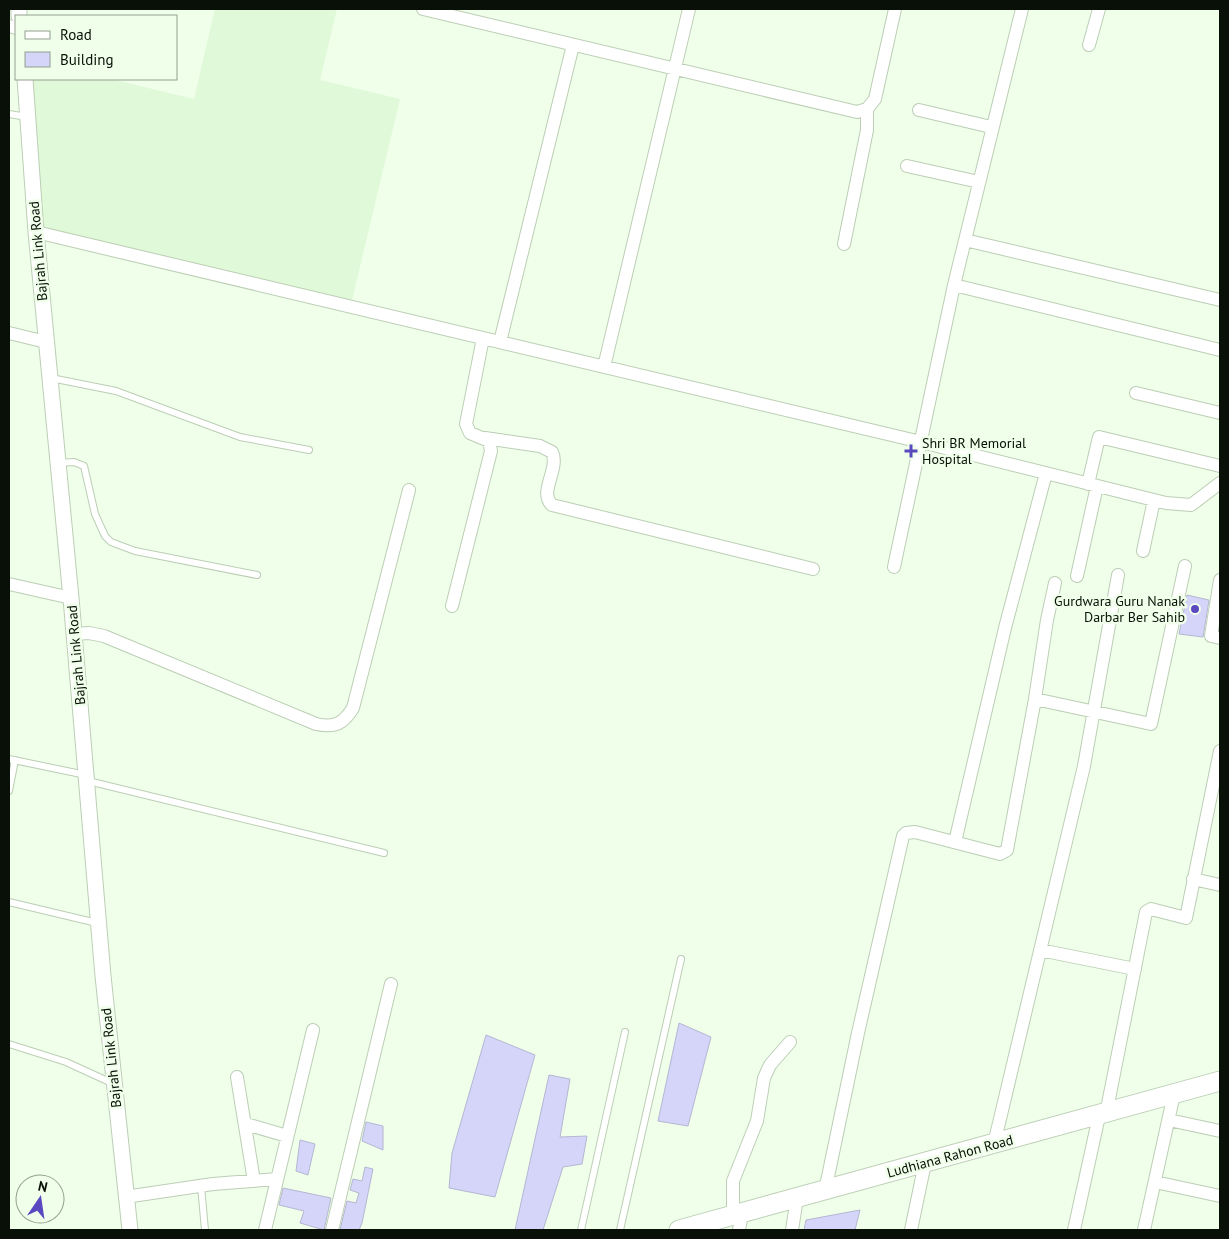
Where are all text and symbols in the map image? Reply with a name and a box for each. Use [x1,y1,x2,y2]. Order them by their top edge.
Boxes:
legend [15,15,178,80]
text: Road [60,25,92,44]
text: Building [60,50,114,69]
street label: Bajrah Link Road [25,200,51,302]
place label: Shri BR Memorial Hospital [922,434,1026,468]
marker: Shri BR Memorial Hospital [904,444,918,458]
place label: Gurdwara Guru Nanak Darbar Ber Sahib [1054,592,1185,626]
marker: Gurdwara Guru Nanak Darbar Ber Sahib [1189,603,1201,615]
street label: Bajrah Link Road [63,604,89,706]
street label: Bajrah Link Road [97,1007,125,1109]
street label: Ludhiana Rahon Road [885,1130,1015,1182]
north arrow [15,1174,65,1224]
text: N [36,1177,49,1196]

